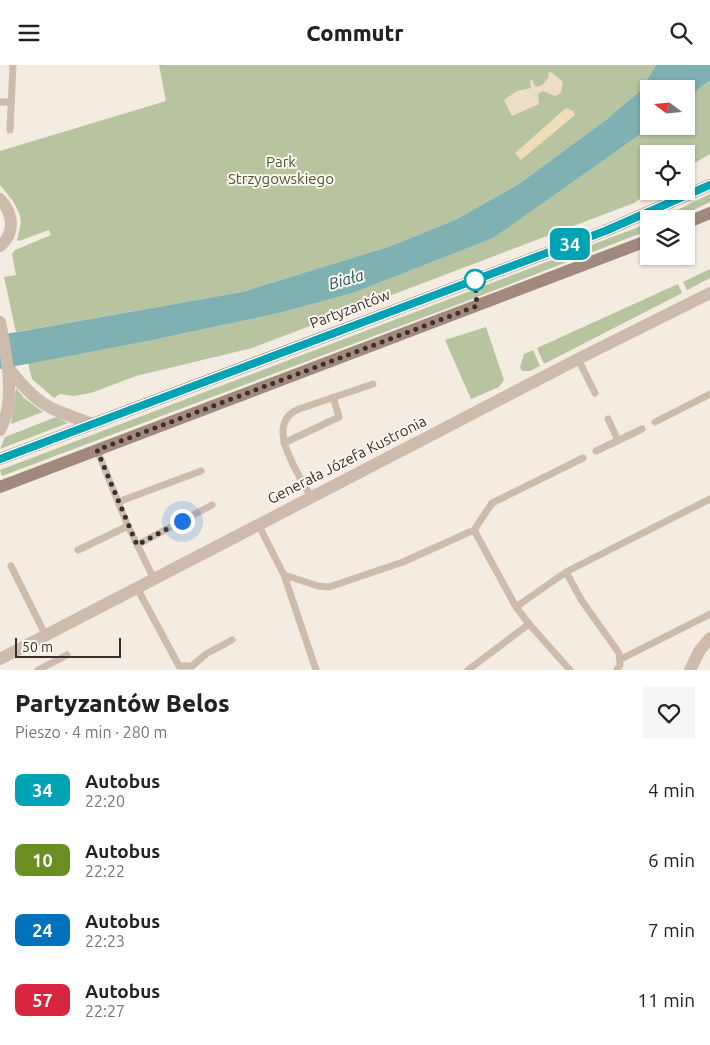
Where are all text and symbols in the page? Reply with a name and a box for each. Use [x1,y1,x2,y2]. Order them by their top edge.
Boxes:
icon: menu [15,19,43,47]
icon: search [667,19,695,47]
text: Commutr [306,20,404,45]
north arrow [640,80,695,135]
map controls [640,80,695,265]
button: locate [640,145,695,200]
park label: Park Strzygowskiego [228,153,334,187]
button: layers [640,210,695,265]
line badge: 34 [548,228,592,260]
text: 34 [560,234,580,254]
water label: Biała [326,265,366,293]
unlabelled marker [464,269,486,291]
street label: Partyzantów [307,285,393,332]
street label: Generała Józefa Kustronia [265,412,429,507]
your location [170,509,195,534]
scale bar [15,635,121,658]
text: 50 m [22,639,53,655]
button: heart [643,687,695,739]
text: Partyzantów Belos [15,690,230,717]
text: Pieszo · 4 min · 280 m [15,723,167,741]
text: Autobus [85,770,160,792]
text: 4 min [648,779,695,801]
text: 34 [32,780,53,800]
text: 22:20 [85,792,125,810]
text: Autobus [85,840,160,862]
text: 6 min [648,849,695,871]
text: 10 [32,850,53,870]
text: 22:22 [85,862,125,880]
text: Autobus [85,910,160,932]
text: 7 min [648,919,695,941]
text: 24 [32,920,53,940]
text: 22:23 [85,932,125,950]
text: Autobus [85,980,160,1002]
text: 11 min [637,989,695,1011]
text: 57 [32,990,53,1010]
text: 22:27 [85,1002,125,1020]

